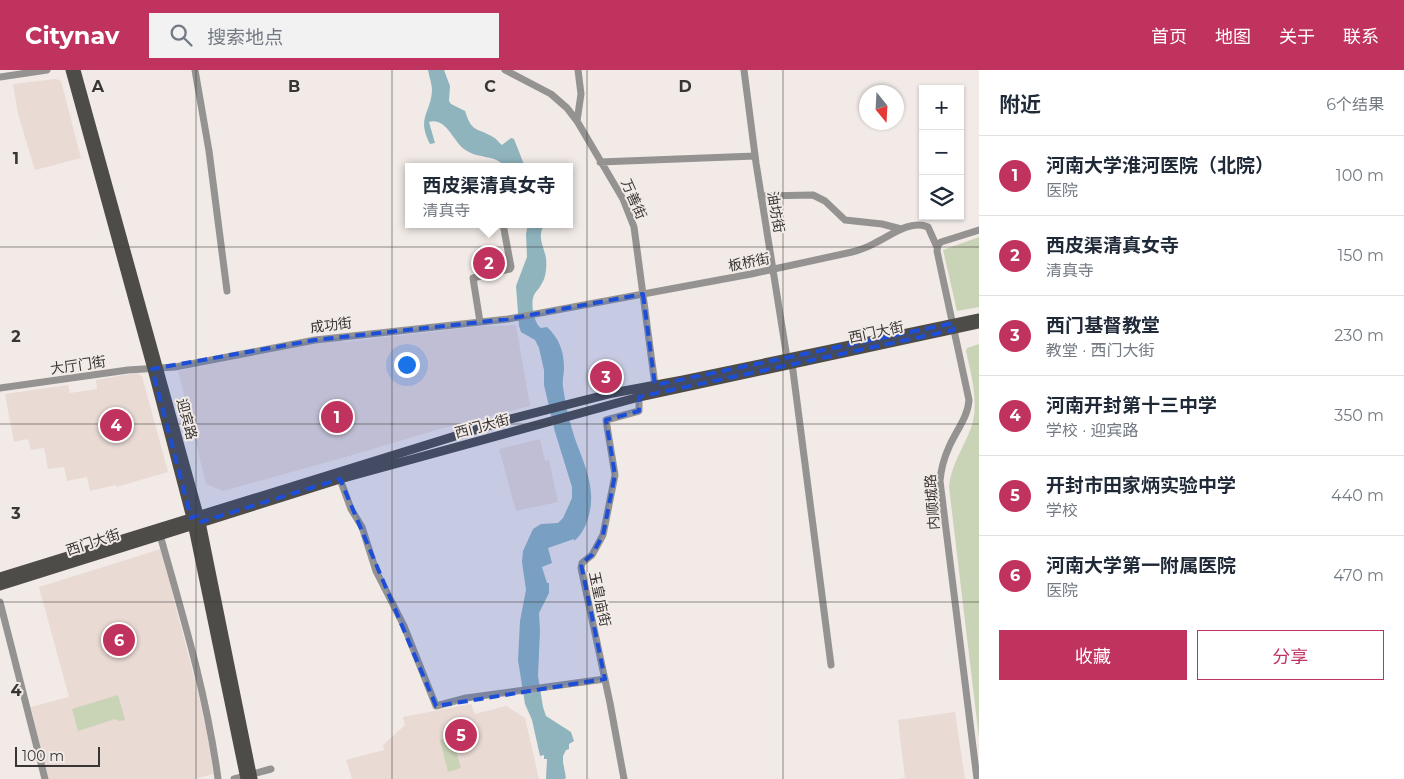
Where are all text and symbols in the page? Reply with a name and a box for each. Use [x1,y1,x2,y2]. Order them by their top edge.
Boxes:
search box [149,13,499,58]
text: Citynav [25,21,119,50]
icon: search [167,21,195,49]
text: 搜索地点 [207,26,283,49]
text: 首页 [1151,26,1187,48]
text: 地图 [1215,26,1251,48]
text: 关于 [1279,26,1315,48]
text: 联系 [1343,26,1379,48]
text: A [91,77,105,96]
text: B [288,77,300,96]
text: C [484,77,496,96]
text: D [678,77,692,96]
north arrow [859,85,904,130]
map controls [919,85,964,220]
button: + [919,85,964,130]
text: 附近 [999,92,1041,117]
text: 6个结果 [1326,95,1384,114]
button: − [919,130,964,175]
text: 1 [13,149,19,168]
text: 河南大学淮河医院（北院） [1046,154,1274,177]
popup [405,163,573,228]
text: 1 [1012,166,1018,185]
text: 100 m [1336,166,1384,185]
text: 西皮渠清真女寺 [422,174,556,197]
button: layers [919,175,964,220]
street label: 万善街 [617,176,651,222]
text: 医院 [1046,181,1078,200]
street label: 油坊街 [763,190,789,234]
text: 清真寺 [422,201,471,220]
text: 西皮渠清真女寺 [1046,234,1179,257]
pin: 2 [473,244,505,282]
text: 2 [1010,246,1020,265]
text: 150 m [1337,246,1384,265]
street label: 板桥街 [727,249,771,275]
text: 清真寺 [1046,261,1094,280]
street label: 成功街 [309,314,353,336]
text: 西门基督教堂 [1046,314,1160,337]
street label: 西门大街 [847,317,905,347]
text: 3 [1010,326,1020,345]
text: 230 m [1334,326,1384,345]
text: 2 [11,327,21,346]
text: 教堂 · 西门大街 [1046,341,1154,360]
street label: 大厅门街 [49,352,107,378]
your location [394,352,420,378]
pin: 3 [590,358,622,396]
text: 河南开封第十三中学 [1046,394,1217,417]
street label: 迎宾路 [173,396,201,442]
pin: 1 [321,398,353,436]
pin: 4 [100,406,132,444]
text: 4 [1009,406,1021,425]
text: 350 m [1334,406,1384,425]
street label: 西门大街 [453,410,511,442]
text: 学校 · 迎宾路 [1046,421,1138,440]
street label: 内顺城路 [921,473,943,531]
text: 开封市田家炳实验中学 [1046,474,1236,497]
text: 5 [1010,486,1020,505]
text: 440 m [1331,486,1384,505]
text: 学校 [1046,501,1078,520]
text: 3 [10,504,21,523]
street label: 西门大街 [64,525,122,559]
text: 河南大学第一附属医院 [1046,554,1236,577]
text: 6 [1010,566,1020,585]
text: 470 m [1333,566,1384,585]
street label: 玉皇庙街 [585,570,615,628]
text: 医院 [1046,581,1078,600]
pin: 6 [103,621,135,659]
button: 收藏 [999,630,1187,680]
button: 分享 [1197,630,1384,680]
text: 4 [10,681,22,700]
pin: 5 [445,716,477,754]
scale bar [15,744,100,767]
text: 100 m [22,747,64,765]

